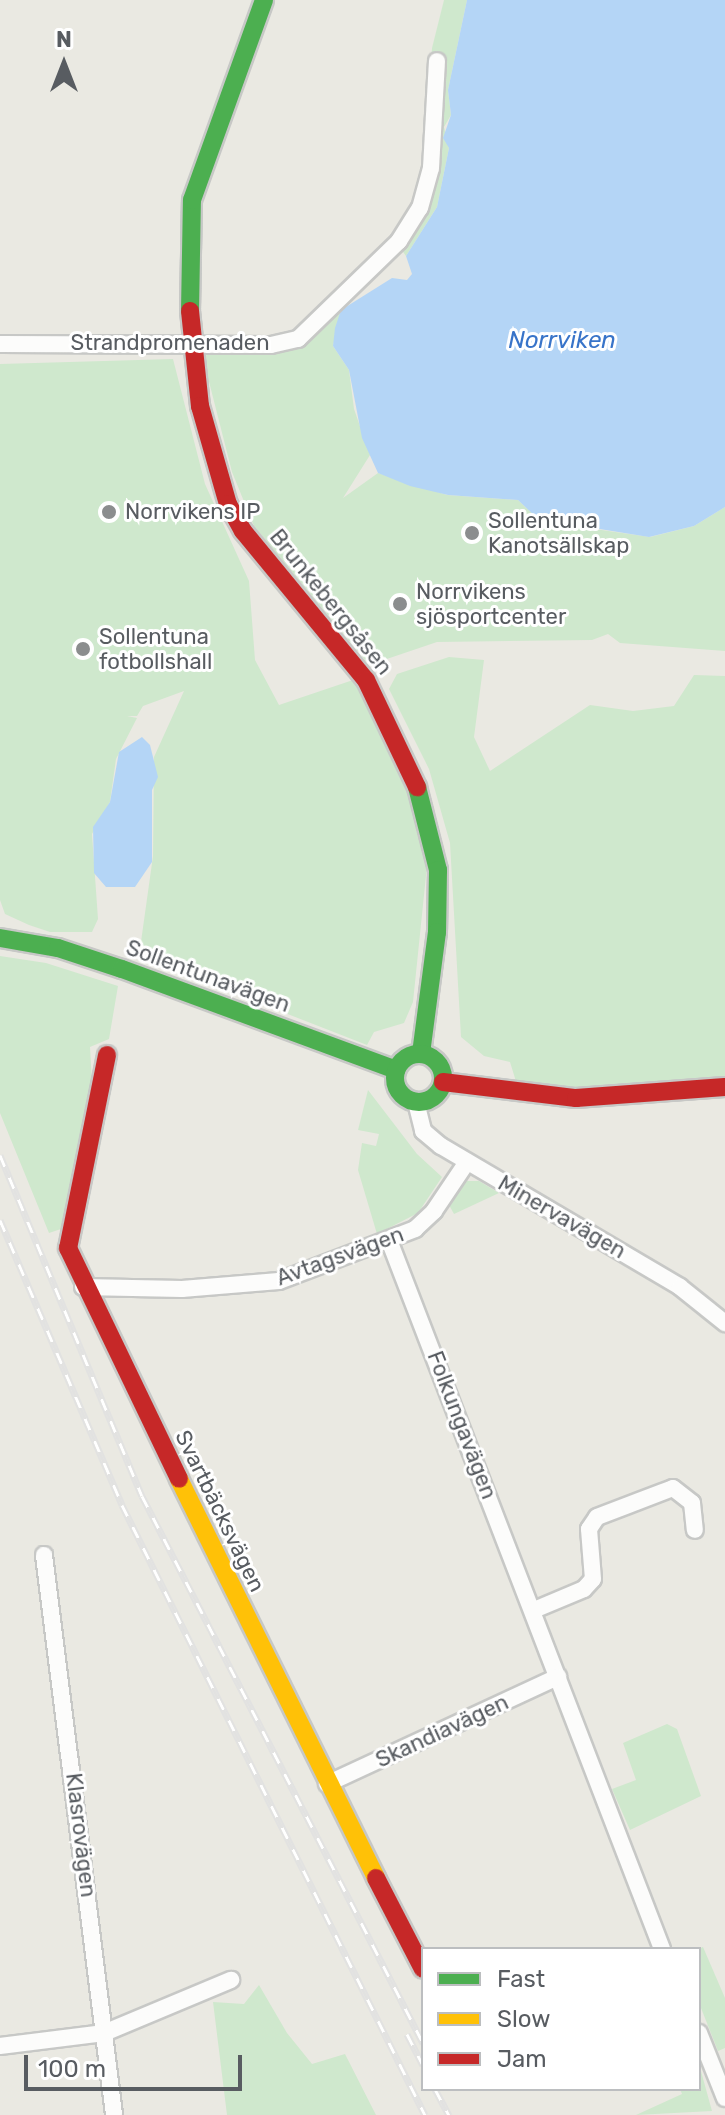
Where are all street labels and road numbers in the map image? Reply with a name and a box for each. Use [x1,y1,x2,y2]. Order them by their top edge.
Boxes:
street label: Strandpromenaden [70,330,270,356]
street label: Brunkebergsåsen [264,524,398,680]
street label: Sollentunavägen [123,934,293,1018]
street label: Minervavägen [493,1170,631,1264]
street label: Avtagsvägen [273,1221,407,1291]
street label: Folkungavägen [422,1347,502,1503]
street label: Svartbäcksvägen [169,1426,271,1596]
street label: Skandiavägen [371,1689,513,1773]
street label: Klasrovägen [60,1771,102,1899]

